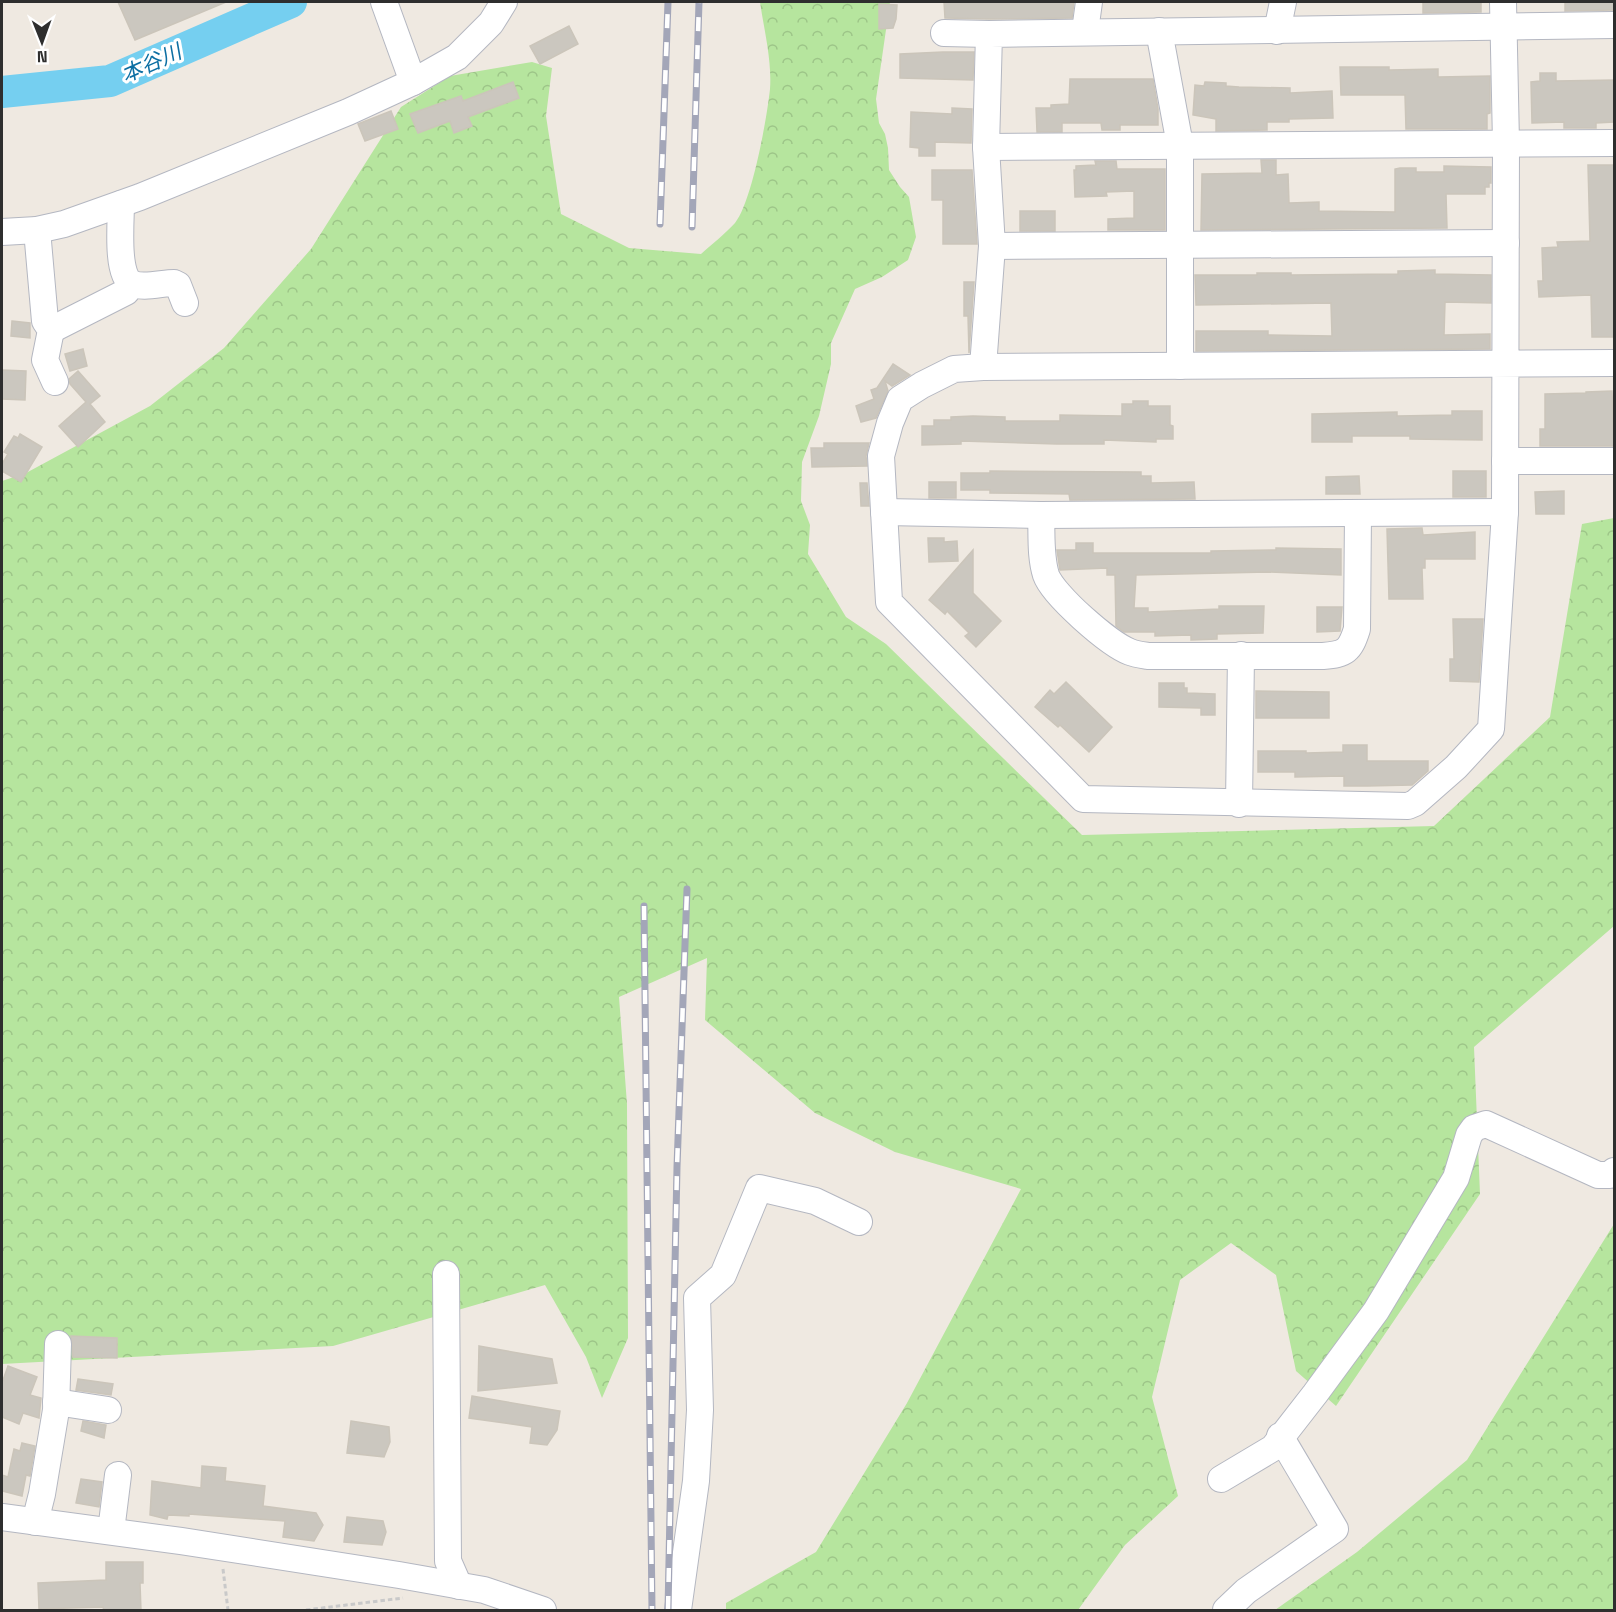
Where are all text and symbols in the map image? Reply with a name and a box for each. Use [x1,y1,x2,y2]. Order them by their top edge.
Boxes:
north arrow [12,12,72,72]
water label: 本谷川 [117,37,187,88]
text: N [37,46,48,67]

